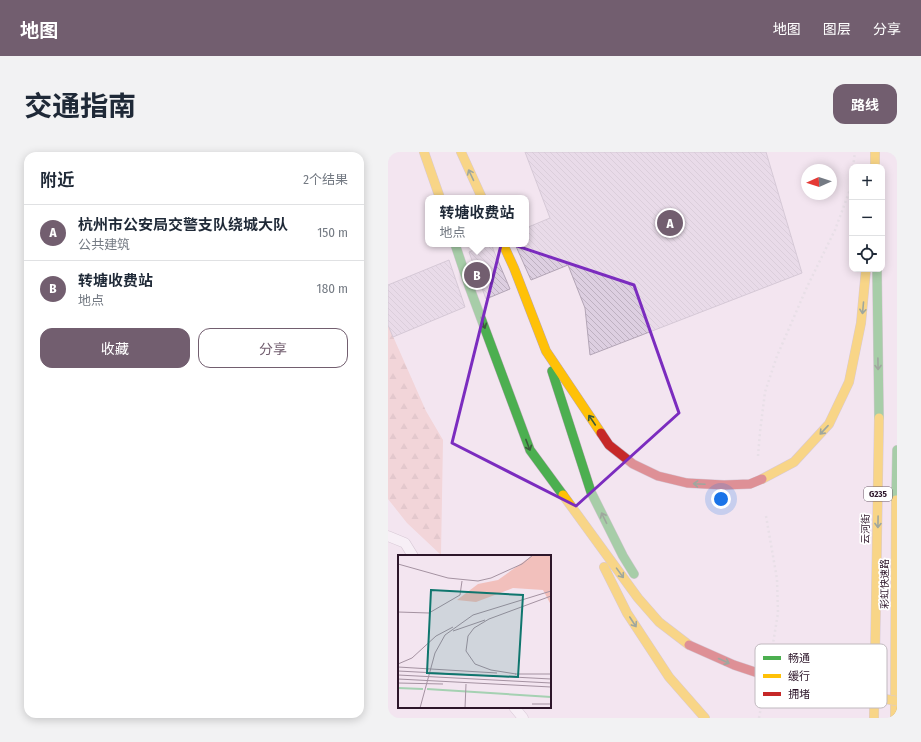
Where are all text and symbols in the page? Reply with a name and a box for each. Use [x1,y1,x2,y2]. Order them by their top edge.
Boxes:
text: 地图 [20,19,58,42]
text: 地图 [773,21,801,38]
text: 图层 [823,21,851,38]
text: 分享 [873,21,901,38]
button: 路线 [833,84,897,124]
text: 交通指南 [24,90,136,123]
north arrow [801,164,837,200]
map controls [849,164,885,272]
button: + [849,164,885,200]
one-way arrow [467,169,474,181]
text: 附近 [40,170,74,191]
text: 2个结果 [303,172,348,187]
popup [425,195,529,247]
button: − [849,200,885,236]
text: 转塘收费站 [439,204,515,222]
pin: A [657,208,683,238]
text: 杭州市公安局交警支队绕城大队 [78,216,288,234]
text: A [49,225,57,240]
text: 150 m [317,225,348,240]
text: 地点 [439,225,466,240]
button: locate [849,236,885,272]
text: 公共建筑 [78,237,130,252]
pin: B [464,260,490,290]
text: 转塘收费站 [78,272,153,290]
text: B [49,281,57,296]
text: 180 m [317,281,348,296]
text: 地点 [78,293,104,308]
one-way arrow [859,301,866,314]
one-way arrow [479,316,487,328]
button: 收藏 [40,328,190,368]
button: 分享 [198,328,348,368]
one-way arrow [874,357,882,370]
one-way arrow [588,415,596,426]
one-way arrow [819,425,828,435]
one-way arrow [524,438,532,450]
one-way arrow [693,480,706,487]
road number: G235 [864,487,892,501]
your location [711,489,731,509]
one-way arrow [600,512,607,524]
street label: 云河街 [860,514,872,544]
one-way arrow [874,515,881,528]
inset map [398,555,551,708]
street label: 彩虹快速路 [879,559,891,609]
one-way arrow [615,567,624,578]
one-way arrow [628,616,637,627]
legend [755,644,887,708]
text: 畅通 [788,652,810,665]
one-way arrow [718,658,730,665]
text: 缓行 [788,670,810,683]
text: 拥堵 [788,688,810,701]

